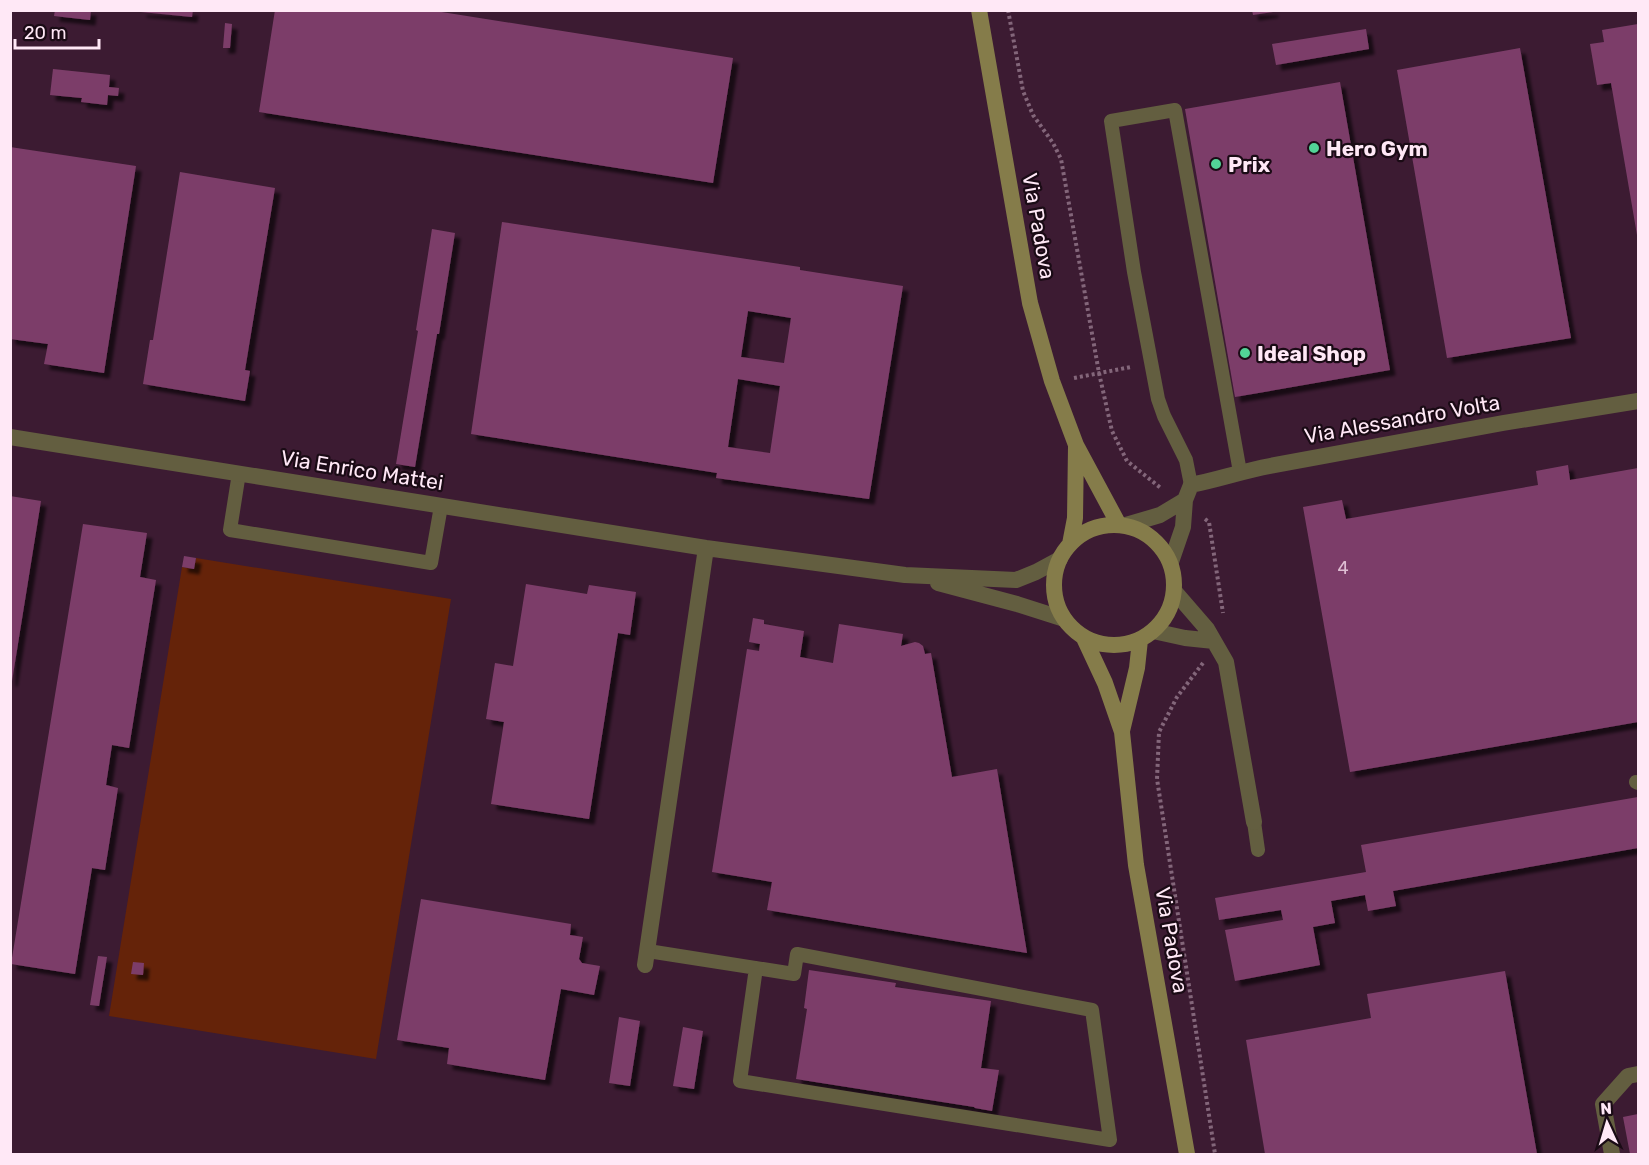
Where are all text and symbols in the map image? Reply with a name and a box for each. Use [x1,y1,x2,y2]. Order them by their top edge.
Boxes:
scale bar [15,12,99,50]
text: 20 m [24,22,66,44]
place label: Hero Gym [1326,136,1428,161]
marker: Hero Gym [1307,141,1321,155]
place label: Prix [1228,152,1271,177]
marker: Prix [1209,157,1223,171]
street label: Via Padova [1017,171,1061,281]
place label: Ideal Shop [1257,341,1366,366]
marker: Ideal Shop [1238,346,1252,360]
street label: Via Alessandro Volta [1302,389,1502,449]
street label: Via Enrico Mattei [279,445,445,495]
house number: 4 [1337,557,1349,579]
street label: Via Padova [1150,885,1194,995]
north arrow [1577,1093,1637,1153]
text: N [1600,1099,1612,1118]

